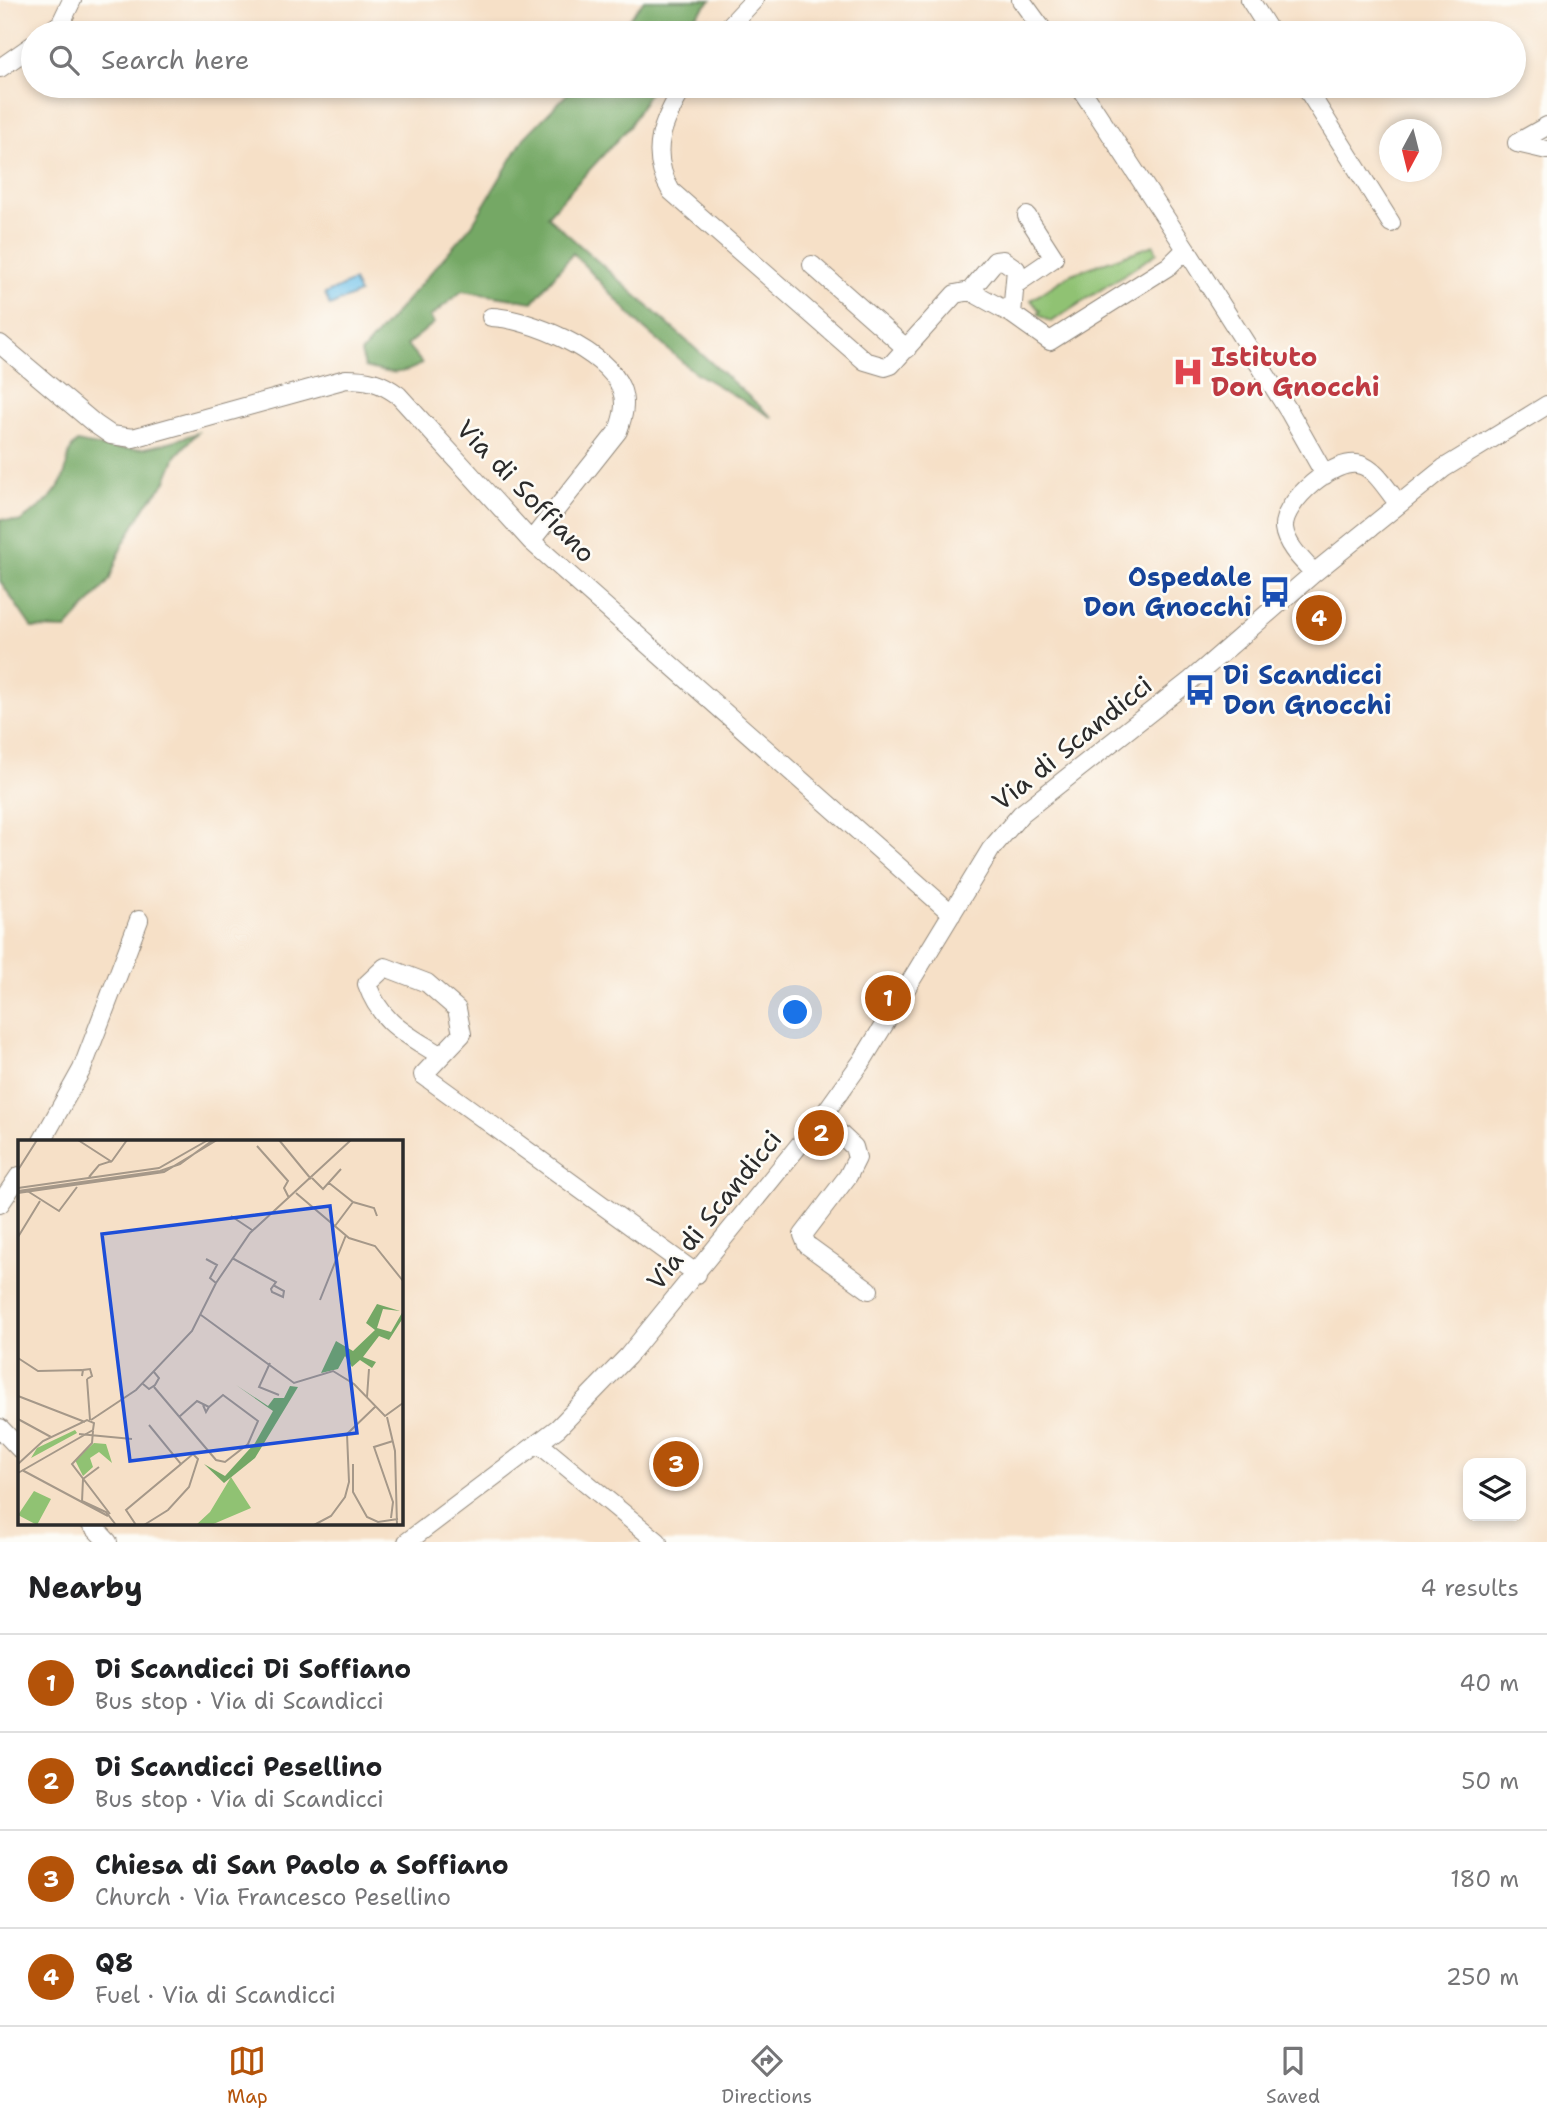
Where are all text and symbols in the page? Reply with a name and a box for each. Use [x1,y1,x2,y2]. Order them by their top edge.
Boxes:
search box [21,21,1526,98]
icon: search [45,41,83,79]
text: Search here [101,42,250,77]
north arrow [1379,119,1442,182]
place label: Istituto Don Gnocchi [1211,339,1380,404]
hospital icon: Istituto Don Gnocchi [1171,355,1205,389]
street label: Via di Soffiano [449,411,604,570]
place label: Ospedale Don Gnocchi [1083,559,1252,624]
bus stop icon: Ospedale Don Gnocchi [1258,575,1292,609]
pin: 4 [1296,592,1342,644]
place label: Di Scandicci Don Gnocchi [1223,657,1392,722]
street label: Via di Scandicci [984,667,1159,818]
bus stop icon: Di Scandicci Don Gnocchi [1183,673,1217,707]
pin: 1 [865,972,911,1024]
your location [778,995,812,1029]
pin: 2 [798,1107,844,1159]
street label: Via di Scandicci [638,1122,789,1297]
inset map [18,1140,402,1524]
pin: 3 [653,1438,699,1490]
map controls [1463,1458,1526,1521]
button: layers [1463,1458,1526,1521]
text: Nearby [28,1567,143,1608]
text: 4 results [1420,1573,1519,1603]
text: Di Scandicci Di Soffiano [95,1651,411,1686]
text: 1 [46,1668,56,1698]
text: 40 m [1459,1668,1519,1698]
text: Bus stop · Via di Scandicci [95,1686,384,1716]
text: Di Scandicci Pesellino [95,1749,383,1784]
text: 2 [43,1766,59,1796]
text: 50 m [1461,1766,1519,1796]
text: Bus stop · Via di Scandicci [95,1784,384,1814]
text: Chiesa di San Paolo a Soffiano [95,1847,509,1882]
text: 3 [43,1864,59,1894]
text: 180 m [1450,1864,1519,1894]
text: Church · Via Francesco Pesellino [95,1882,451,1912]
text: Q8 [95,1945,133,1980]
text: 4 [43,1962,59,1992]
text: 250 m [1446,1962,1519,1992]
text: Fuel · Via di Scandicci [95,1980,336,2010]
tab: Map [227,2042,268,2109]
tab: Directions [722,2042,812,2109]
tab: Saved [1266,2042,1320,2109]

